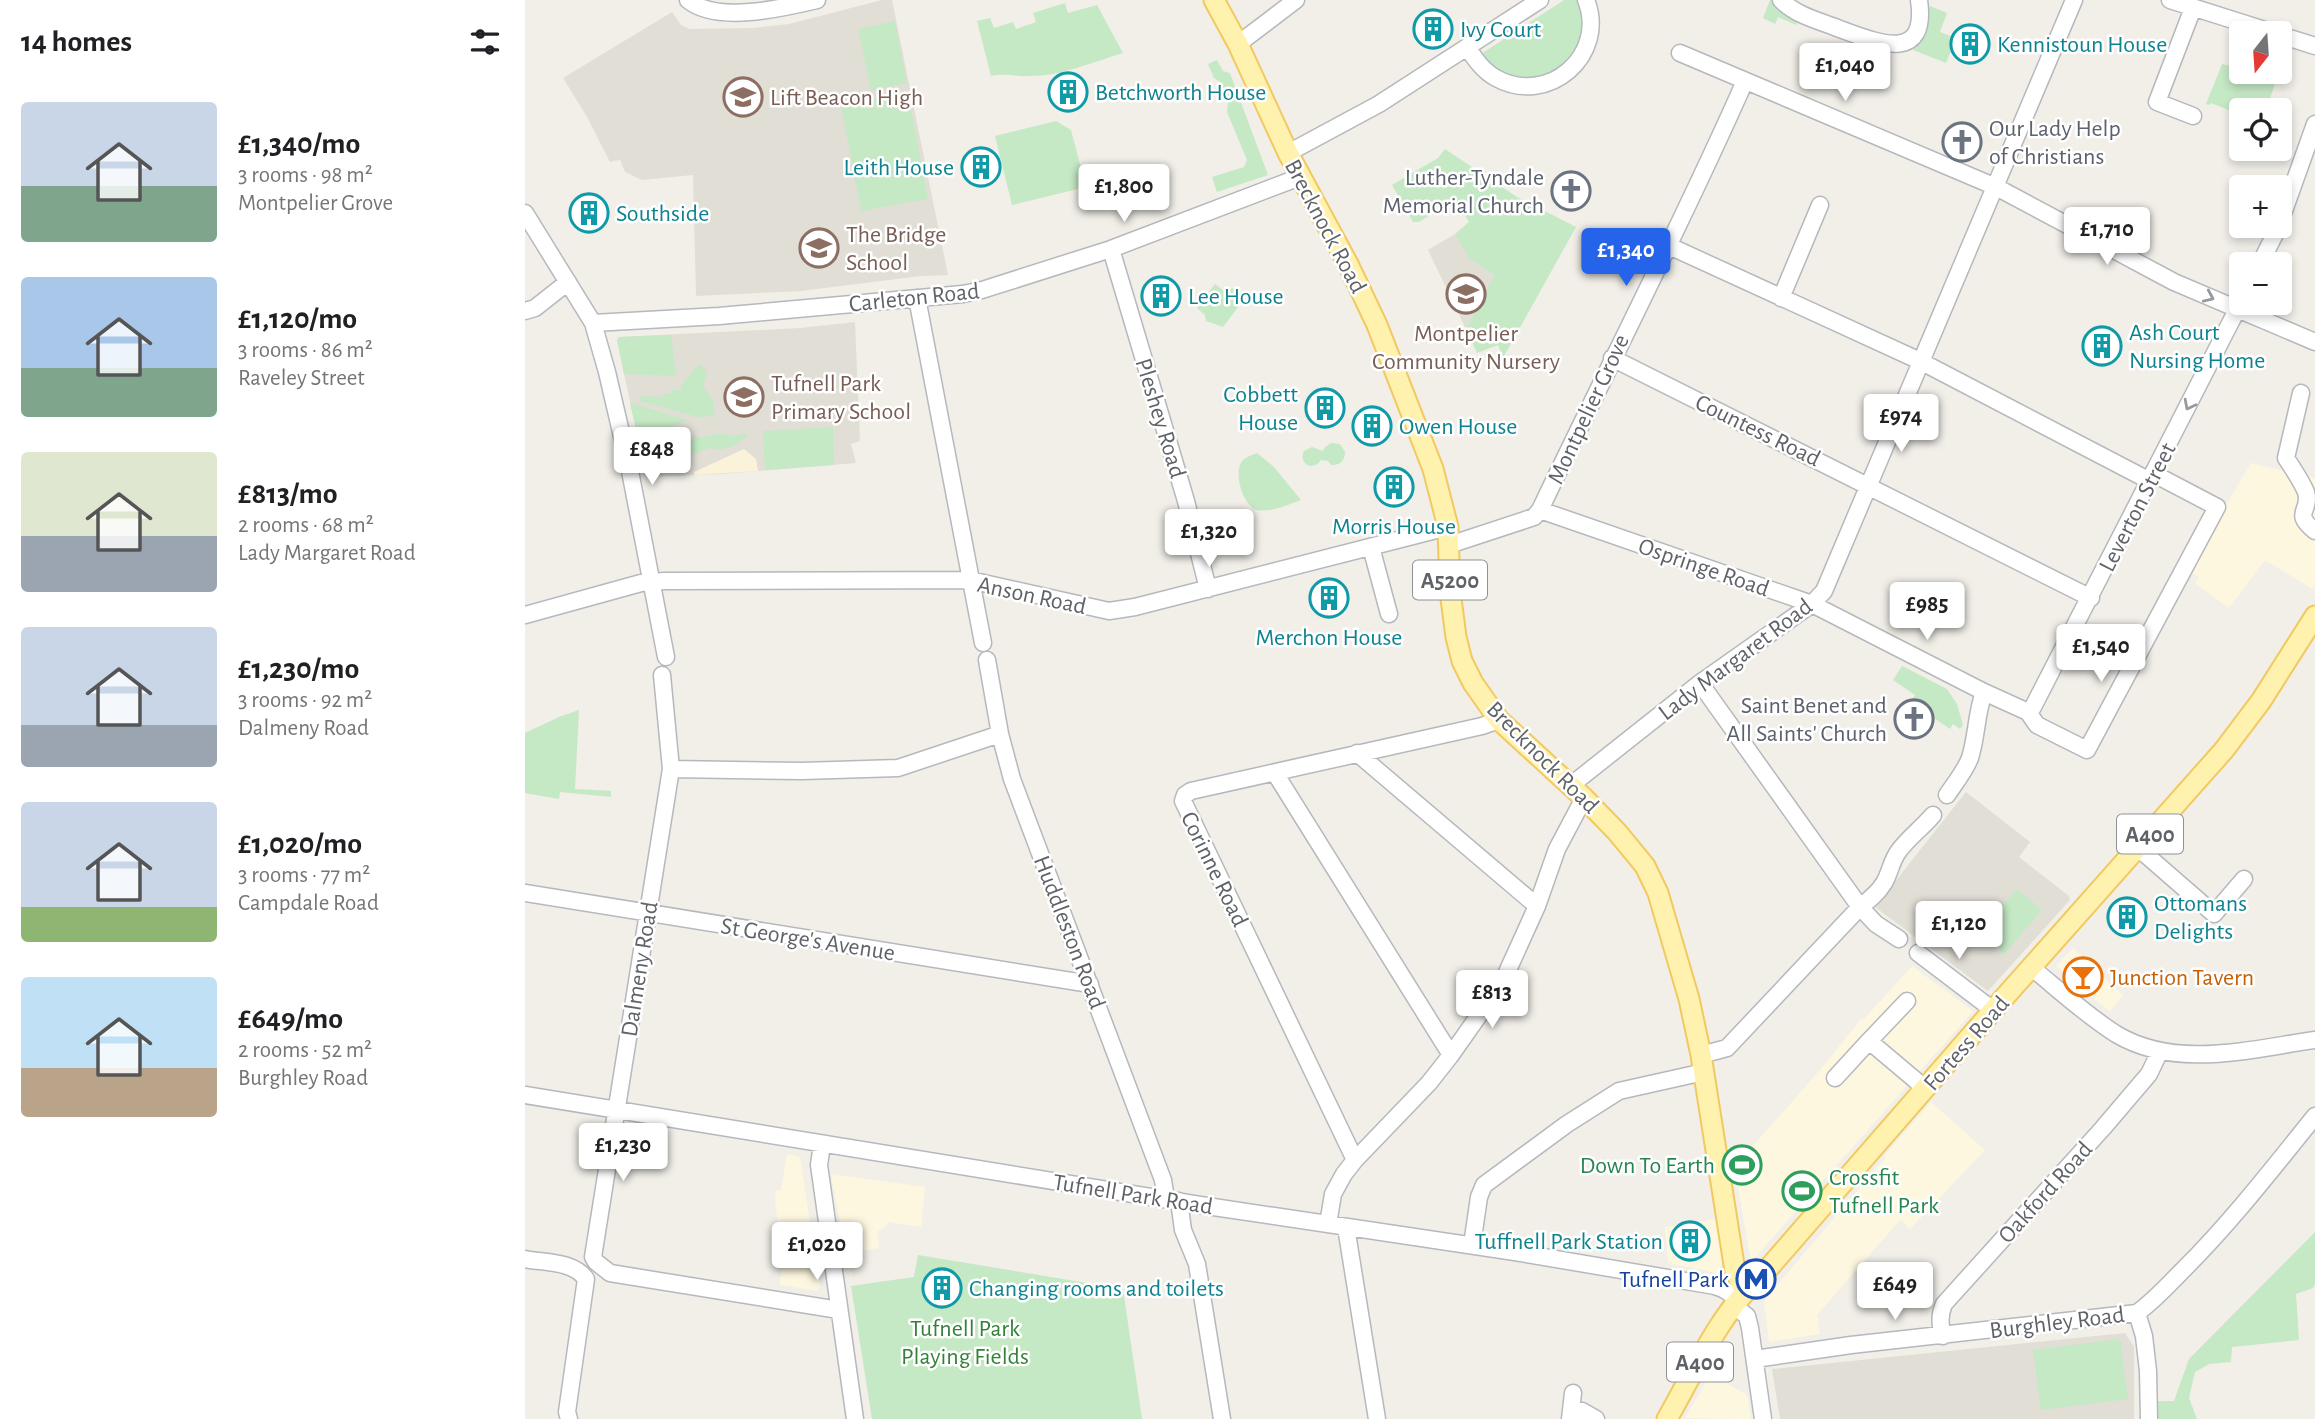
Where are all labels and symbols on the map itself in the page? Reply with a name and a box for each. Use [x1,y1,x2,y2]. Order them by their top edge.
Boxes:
building icon: Ivy Court [1412,8,1454,50]
place label: Ivy Court [1460,18,1542,42]
north arrow [2229,21,2293,84]
building icon: Kennistoun House [1949,23,1991,65]
place label: Kennistoun House [1997,33,2167,57]
pin: £1,040 [1788,43,1902,103]
building icon: Betchworth House [1047,71,1089,113]
school or university icon: Lift Beacon High [722,76,764,118]
place label: Betchworth House [1095,81,1266,105]
place label: Lift Beacon High [770,86,923,110]
place label: Our Lady Help of Christians [1989,117,2121,169]
church icon: Our Lady Help of Christians [1941,121,1983,163]
building icon: Leith House [960,146,1002,188]
place label: Leith House [843,156,954,180]
street label: Brecknock Road [1280,156,1370,297]
pin: £1,800 [1067,164,1181,224]
place label: Luther-Tyndale Memorial Church [1383,166,1544,218]
church icon: Luther-Tyndale Memorial Church [1550,170,1592,212]
building icon: Southside [568,192,610,234]
place label: Southside [616,202,709,226]
pin: £1,710 [2050,208,2164,267]
place label: The Bridge School [846,223,946,275]
school or university icon: The Bridge School [798,227,840,269]
pin: £1,340 [1569,229,1683,288]
school or university icon: Montpelier Community Nursery [1445,273,1487,315]
building icon: Lee House [1140,275,1182,317]
street label: Carleton Road [848,279,981,317]
place label: Lee House [1188,285,1284,309]
one-way arrow [2202,289,2214,303]
place label: Ash Court Nursing Home [2129,321,2265,373]
place label: Montpelier Community Nursery [1372,322,1560,374]
building icon: Ash Court Nursing Home [2081,325,2123,367]
street label: Montpelier Grove [1544,331,1634,488]
street label: Pleshey Road [1130,356,1190,481]
place label: Tufnell Park Primary School [771,372,911,424]
school or university icon: Tufnell Park Primary School [723,376,765,418]
place label: Cobbett House [1223,383,1298,435]
building icon: Cobbett House [1304,387,1346,429]
street label: Countess Road [1691,390,1824,471]
pin: £974 [1860,394,1942,454]
one-way arrow [2183,398,2197,410]
building icon: Owen House [1351,405,1393,447]
place label: Owen House [1399,415,1517,439]
pin: £848 [611,428,693,487]
street label: Leverton Street [2095,439,2181,576]
building icon: Morris House [1373,466,1415,508]
pin: £1,320 [1152,510,1266,569]
place label: Morris House [1332,515,1456,539]
street label: Ospringe Road [1635,534,1772,602]
road number: A5200 [1413,560,1487,600]
street label: Anson Road [975,573,1088,619]
building icon: Merchon House [1308,577,1350,619]
pin: £985 [1886,582,1968,642]
street label: Lady Margaret Road [1654,594,1817,725]
pin: £1,540 [2044,624,2158,684]
place label: Merchon House [1256,626,1402,650]
place label: Saint Benet and All Saints' Church [1726,694,1887,746]
street label: Brecknock Road [1482,697,1603,818]
church icon: Saint Benet and All Saints' Church [1893,698,1935,740]
street label: Corinne Road [1176,808,1252,931]
road number: A400 [2117,814,2183,854]
street label: Huddleston Road [1029,852,1109,1012]
place label: Ottomans Delights [2154,892,2247,944]
building icon: Ottomans Delights [2106,896,2148,938]
street label: Dalmeny Road [617,900,663,1039]
pin: £1,120 [1902,902,2016,961]
street label: St George's Avenue [719,914,897,966]
bar icon: Junction Tavern [2062,956,2104,998]
place label: Junction Tavern [2110,966,2254,990]
pin: £813 [1451,970,1533,1030]
street label: Fortess Road [1919,992,2014,1096]
pin: £1,230 [566,1124,680,1183]
street label: Oakford Road [1994,1137,2097,1248]
sports icon: Down To Earth [1721,1144,1763,1186]
place label: Down To Earth [1580,1154,1715,1178]
place label: Crossfit Tufnell Park [1829,1166,1939,1218]
street label: Tufnell Park Road [1051,1170,1215,1219]
sports icon: Crossfit Tufnell Park [1781,1170,1823,1212]
building icon: Tuffnell Park Station [1669,1220,1711,1262]
pin: £1,020 [760,1222,874,1282]
place label: Tuffnell Park Station [1474,1230,1663,1254]
metro station icon: Tufnell Park [1735,1258,1777,1300]
pin: £649 [1854,1262,1936,1322]
building icon: Changing rooms and toilets [921,1267,963,1309]
place label: Tufnell Park [1619,1268,1729,1292]
place label: Changing rooms and toilets [969,1277,1224,1301]
street label: Burghley Road [1988,1303,2126,1343]
park label: Tufnell Park Playing Fields [901,1317,1029,1369]
road number: A400 [1667,1343,1733,1382]

